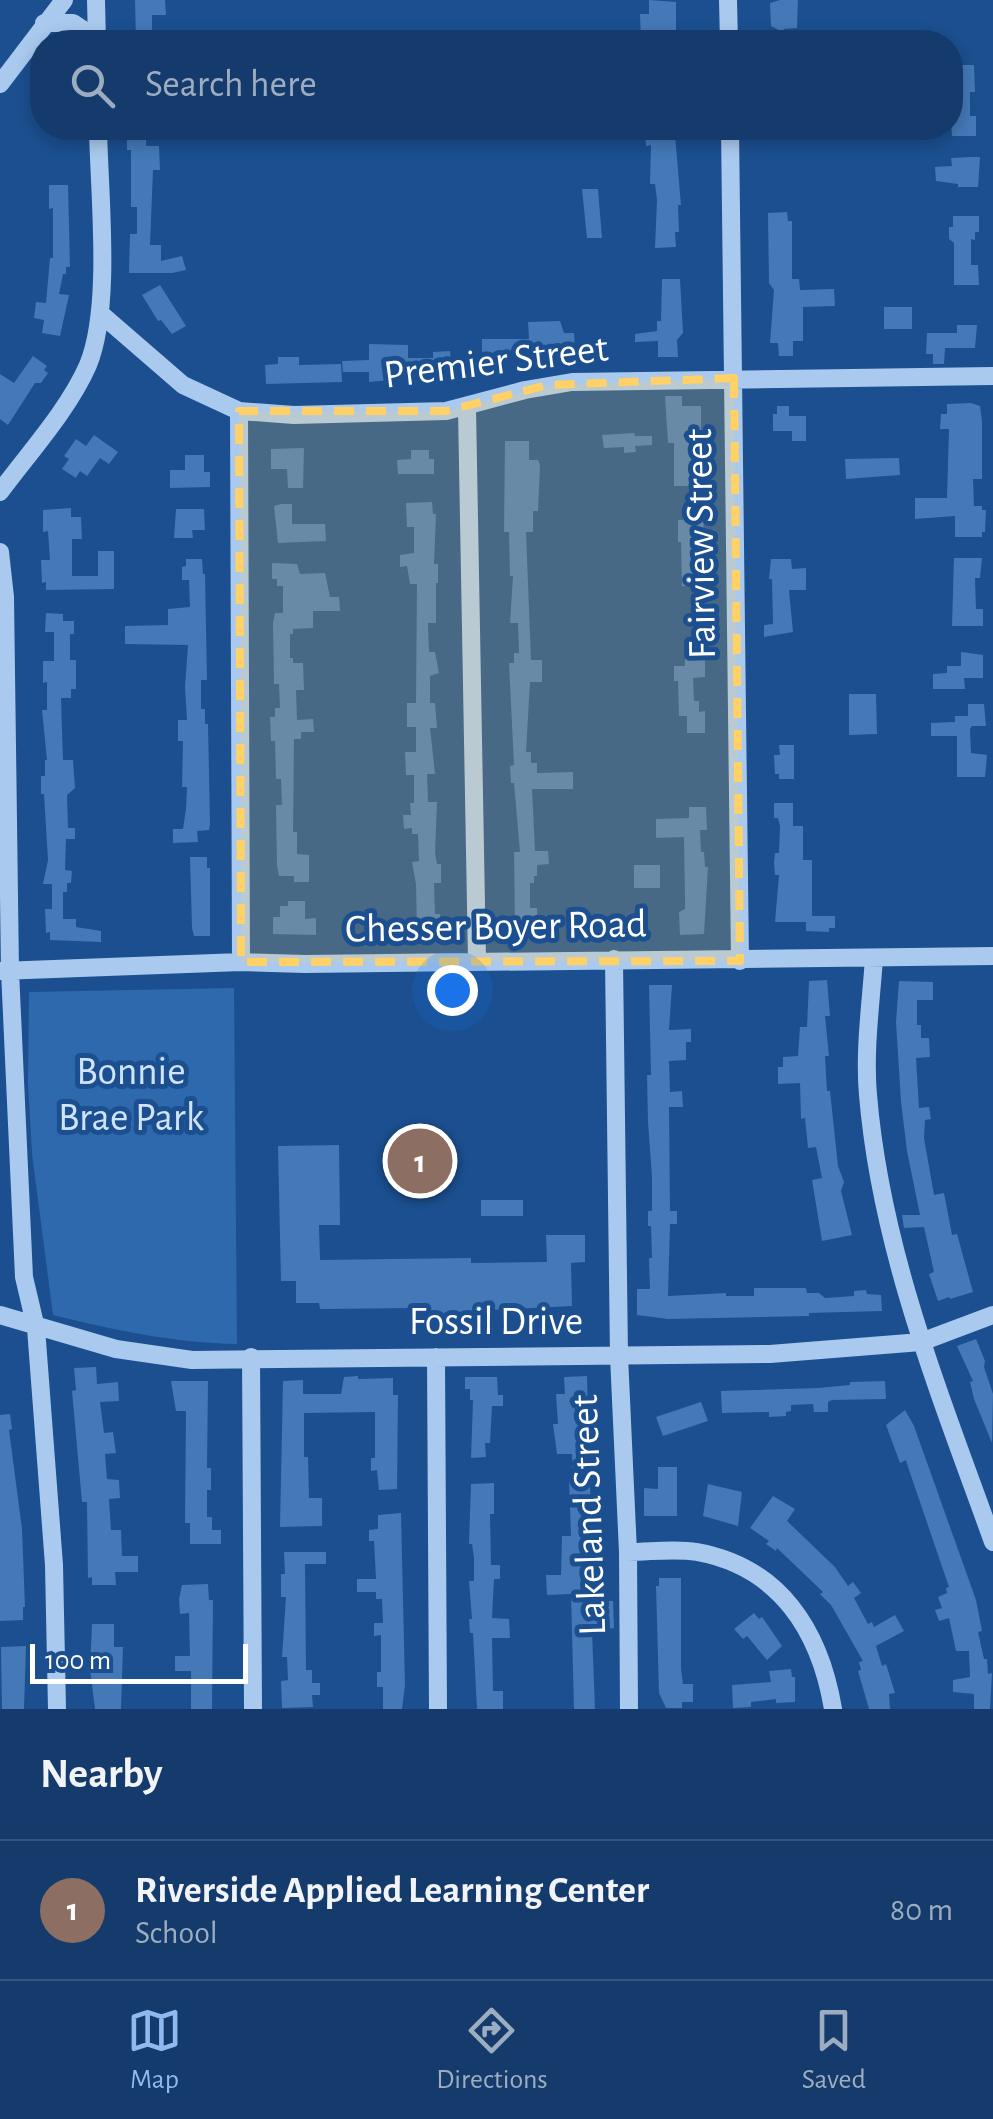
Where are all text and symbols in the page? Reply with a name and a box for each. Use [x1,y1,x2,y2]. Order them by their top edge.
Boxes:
search box [30,30,963,140]
icon: search [65,58,120,113]
text: Search here [145,66,317,104]
street label: Premier Street [382,328,611,396]
street label: Fairview Street [679,428,723,660]
street label: Chesser Boyer Road [345,904,647,950]
your location [427,965,478,1016]
park label: Bonnie Brae Park [58,1052,204,1138]
pin: 1 [388,1124,452,1198]
street label: Fossil Drive [409,1302,583,1342]
street label: Lakeland Street [565,1394,613,1636]
scale bar [30,1639,248,1684]
text: 100 m [45,1647,111,1675]
text: Nearby [40,1753,163,1795]
text: Riverside Applied Learning Center [135,1872,649,1910]
text: 1 [67,1894,78,1926]
text: 80 m [890,1894,953,1926]
text: School [135,1917,218,1949]
tab: Map [127,2003,182,2097]
tab: Directions [436,2003,548,2097]
tab: Saved [802,2003,866,2097]

